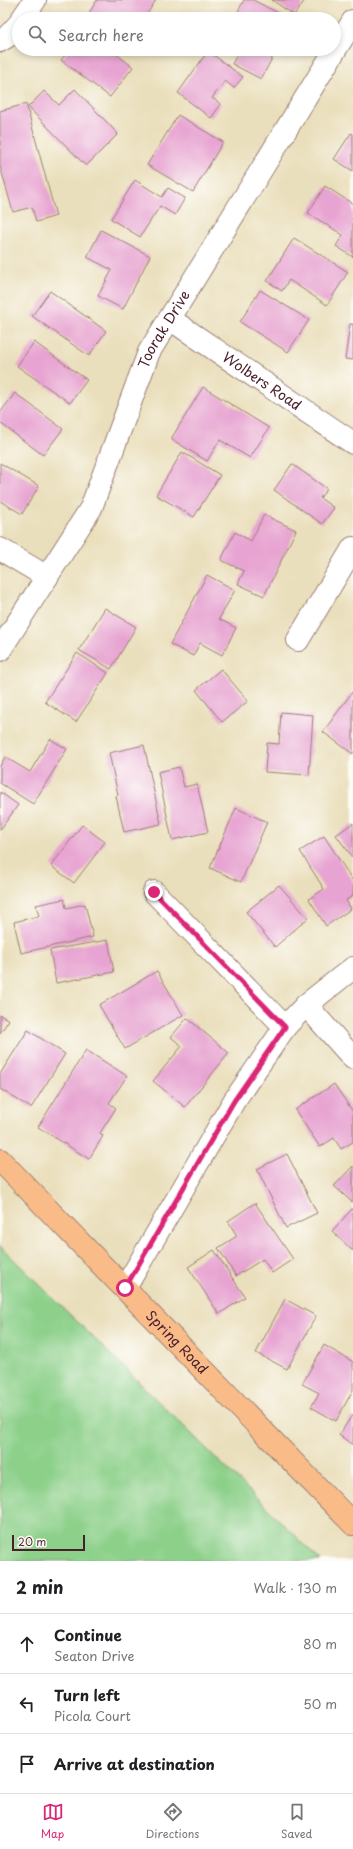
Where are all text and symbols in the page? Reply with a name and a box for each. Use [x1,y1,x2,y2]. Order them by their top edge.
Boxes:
search box [12,12,341,56]
icon: search [26,23,48,45]
text: Search here [58,23,144,46]
street label: Toorak Drive [133,286,195,371]
street label: Wolbers Road [218,347,306,415]
route end [145,883,163,901]
route start [116,1279,134,1297]
street label: Spring Road [141,1305,213,1379]
scale bar [12,1533,85,1552]
text: 20 m [18,1533,46,1550]
text: 2 min [16,1574,63,1600]
text: Walk · 130 m [254,1578,337,1597]
text: Continue [54,1623,122,1646]
icon: ahead [16,1633,38,1655]
text: 80 m [303,1634,337,1653]
text: Seaton Drive [54,1646,134,1665]
text: Turn left [54,1683,120,1706]
icon: left [16,1693,38,1715]
text: 50 m [303,1694,337,1713]
text: Picola Court [54,1706,131,1725]
text: Arrive at destination [54,1752,215,1775]
icon: arrive [16,1753,38,1775]
tab: Map [41,1801,64,1842]
tab: Directions [146,1801,199,1842]
tab: Saved [281,1801,312,1842]

